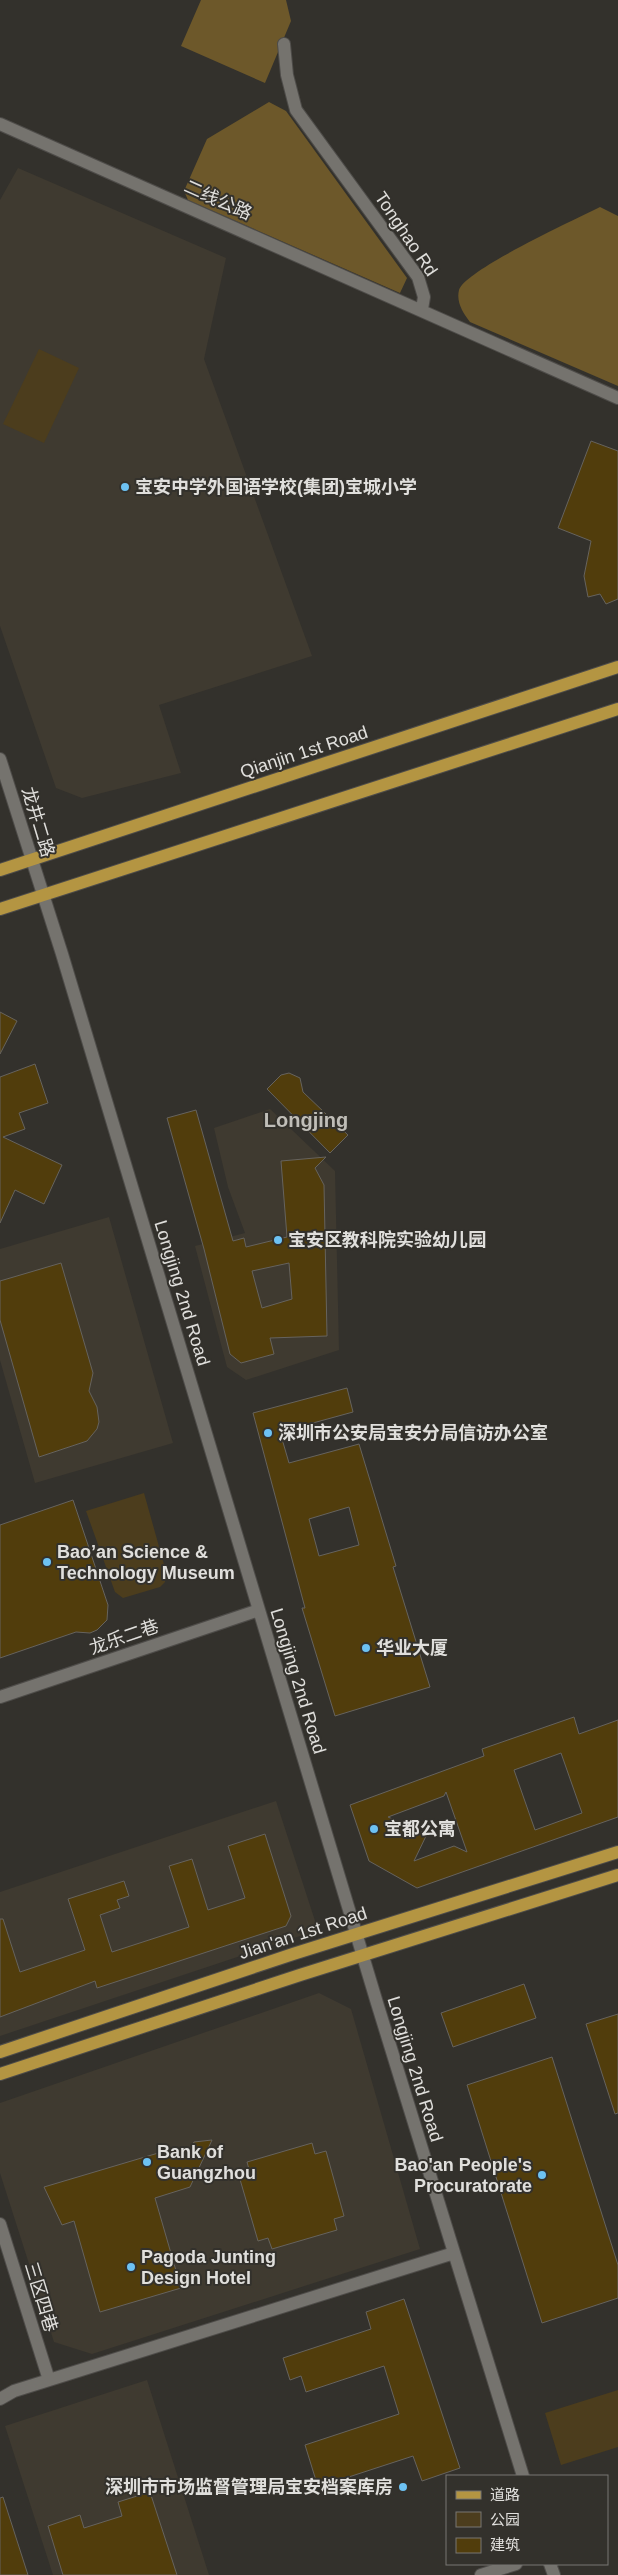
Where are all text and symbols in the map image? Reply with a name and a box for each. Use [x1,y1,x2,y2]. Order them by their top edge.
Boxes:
street label: 二线公路 [181,176,255,224]
street label: Tonghao Rd [371,188,441,280]
place label: 宝安中学外国语学校(集团)宝城小学 [135,477,417,497]
marker: 宝安中学外国语学校(集团)宝城小学 [119,481,131,493]
street label: Qianjin 1st Road [238,722,370,782]
street label: 龙井二路 [18,785,58,859]
district label: Longjing [264,1109,348,1131]
street label: Longjing 2nd Road [150,1218,214,1368]
place label: 宝安区教科院实验幼儿园 [288,1230,486,1250]
marker: 宝安区教科院实验幼儿园 [272,1234,284,1246]
place label: 深圳市公安局宝安分局信访办公室 [278,1423,548,1443]
marker: 深圳市公安局宝安分局信访办公室 [262,1427,274,1439]
place label: Bao’an Science & Technology Museum [57,1542,235,1583]
marker: Bao’an Science & Technology Museum [41,1556,53,1568]
street label: Longjing 2nd Road [266,1606,330,1756]
street label: 龙乐二巷 [87,1616,161,1658]
place label: 华业大厦 [376,1638,448,1658]
marker: 华业大厦 [360,1642,372,1654]
place label: 宝都公寓 [384,1819,456,1839]
marker: 宝都公寓 [368,1823,380,1835]
street label: Jian'an 1st Road [236,1903,370,1963]
street label: Longjing 2nd Road [383,1994,447,2144]
place label: Bank of Guangzhou [157,2142,256,2183]
place label: Bao'an People's Procuratorate [394,2155,532,2196]
marker: Bank of Guangzhou [141,2156,153,2168]
marker: Bao'an People's Procuratorate [536,2169,548,2181]
place label: Pagoda Junting Design Hotel [141,2247,276,2288]
street label: 三区四巷 [21,2260,61,2334]
marker: Pagoda Junting Design Hotel [125,2261,137,2273]
legend [446,2475,608,2565]
place label: 深圳市市场监督管理局宝安档案库房 [105,2477,393,2497]
marker: 深圳市市场监督管理局宝安档案库房 [397,2481,409,2493]
text: 道路 [490,2486,520,2503]
text: 公园 [490,2511,520,2528]
text: 建筑 [490,2536,520,2553]

